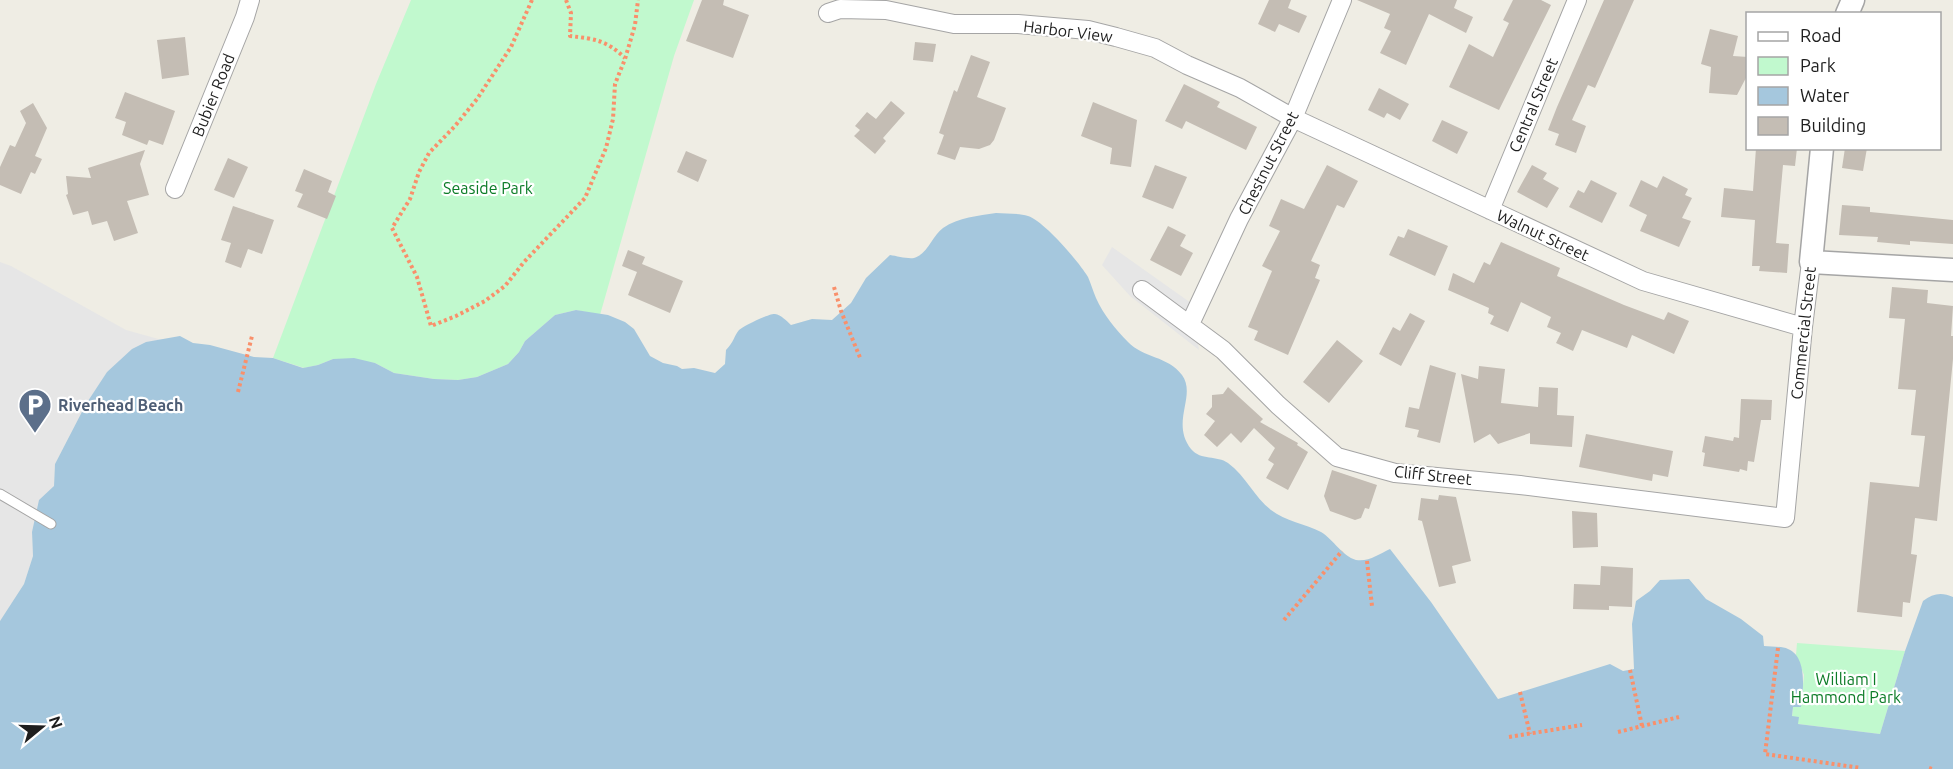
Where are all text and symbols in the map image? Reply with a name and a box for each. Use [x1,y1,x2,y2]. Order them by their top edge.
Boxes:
legend [1746,12,1941,150]
street label: Harbor View [1022,17,1114,45]
text: Road [1800,25,1842,45]
street label: Bubier Road [188,51,238,139]
street label: Central Street [1505,54,1561,155]
text: Park [1800,55,1836,75]
text: Water [1800,85,1850,105]
street label: Chestnut Street [1234,108,1302,218]
text: Building [1800,115,1866,135]
park label: Seaside Park [443,179,533,197]
street label: Walnut Street [1494,206,1593,265]
street label: Commercial Street [1787,265,1819,400]
parking icon: Riverhead Beach [17,387,53,434]
place label: Riverhead Beach [58,396,183,414]
street label: Cliff Street [1393,462,1474,488]
park label: William I Hammond Park [1791,670,1901,706]
north arrow [12,697,72,757]
text: N [46,714,67,731]

